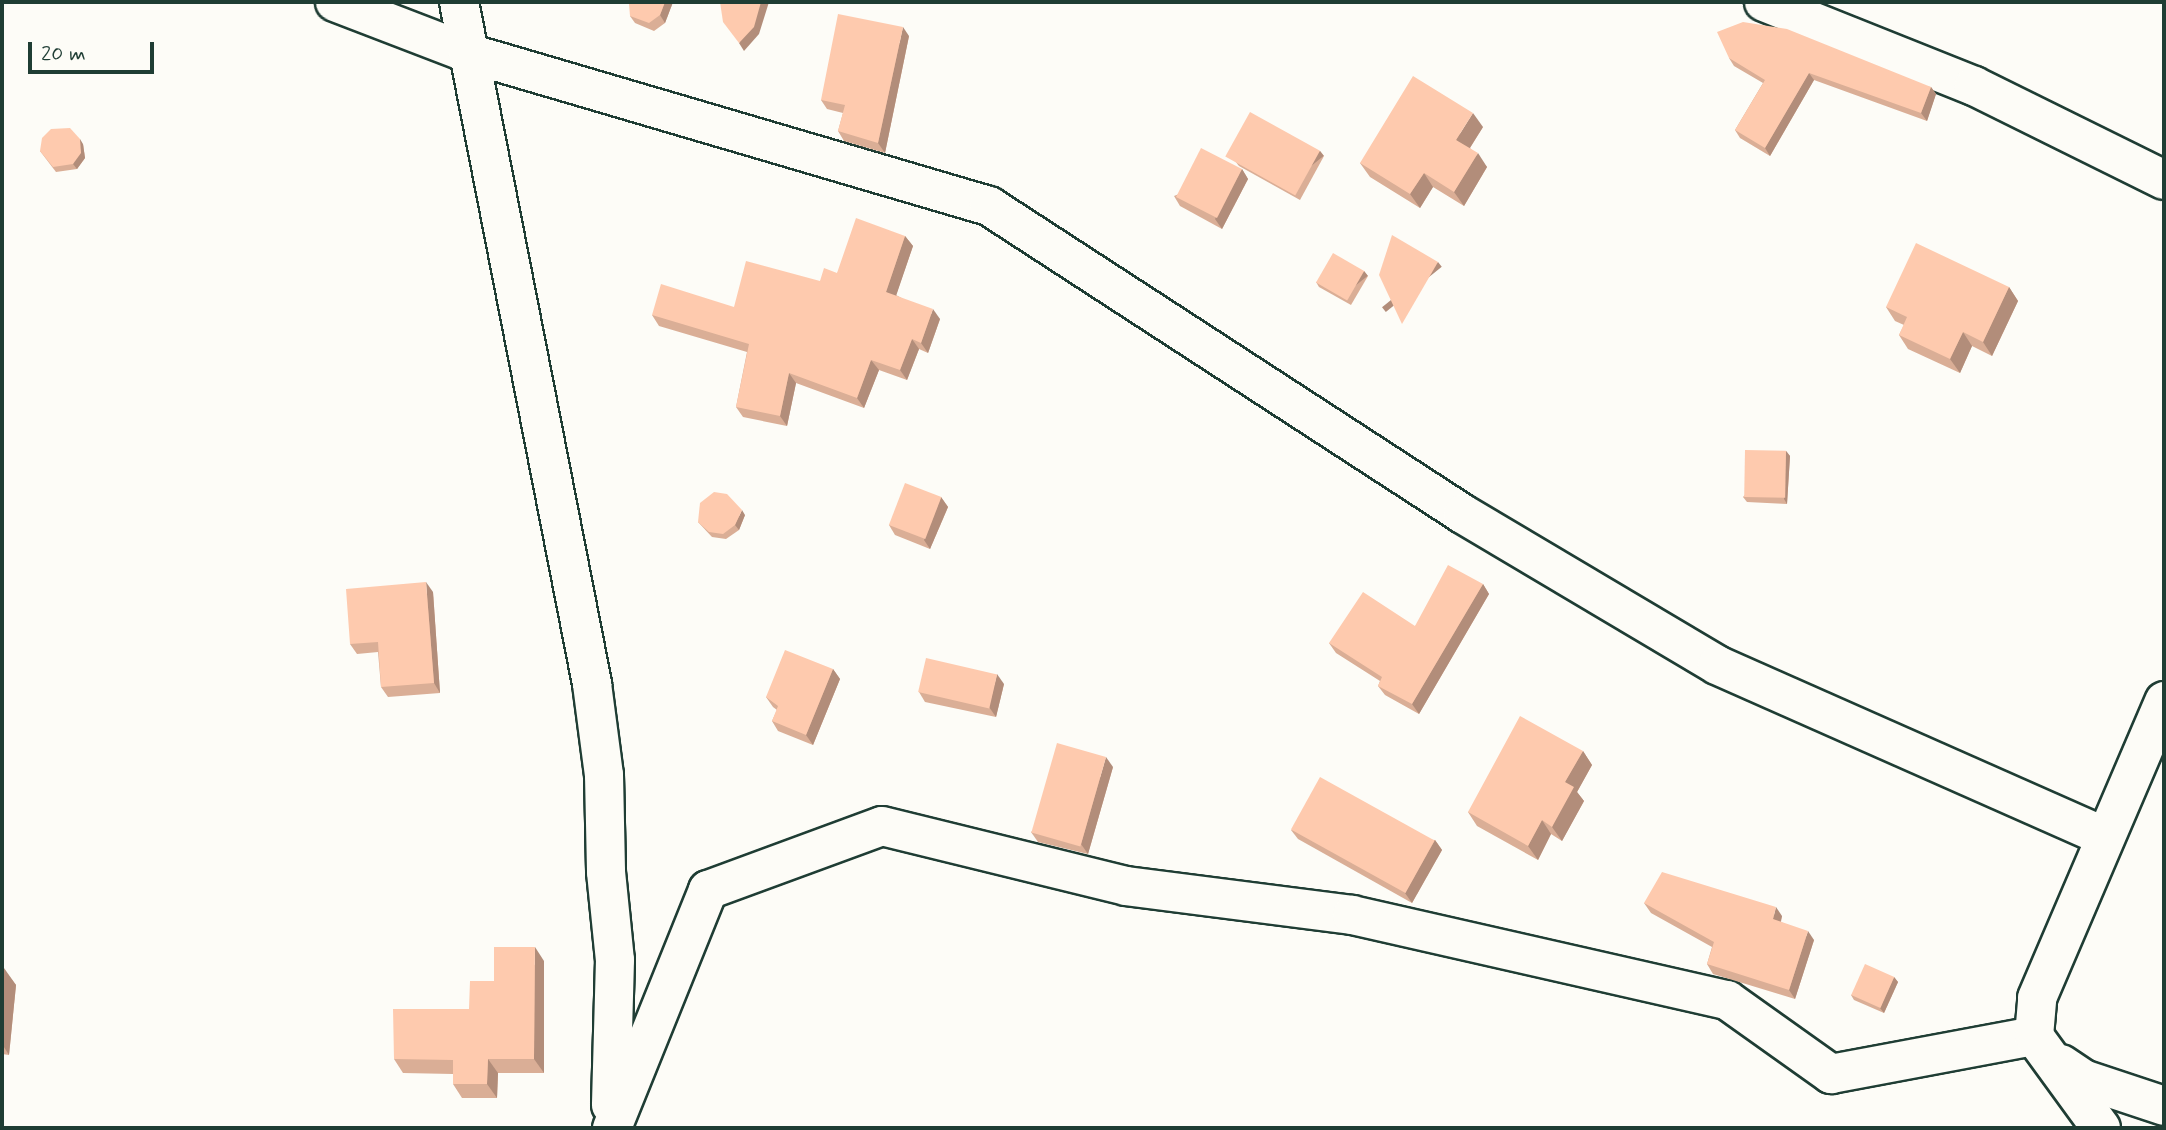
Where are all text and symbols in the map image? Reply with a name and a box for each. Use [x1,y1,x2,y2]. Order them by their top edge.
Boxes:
scale bar [32,28,158,72]
text: 20 m [41,40,86,68]

